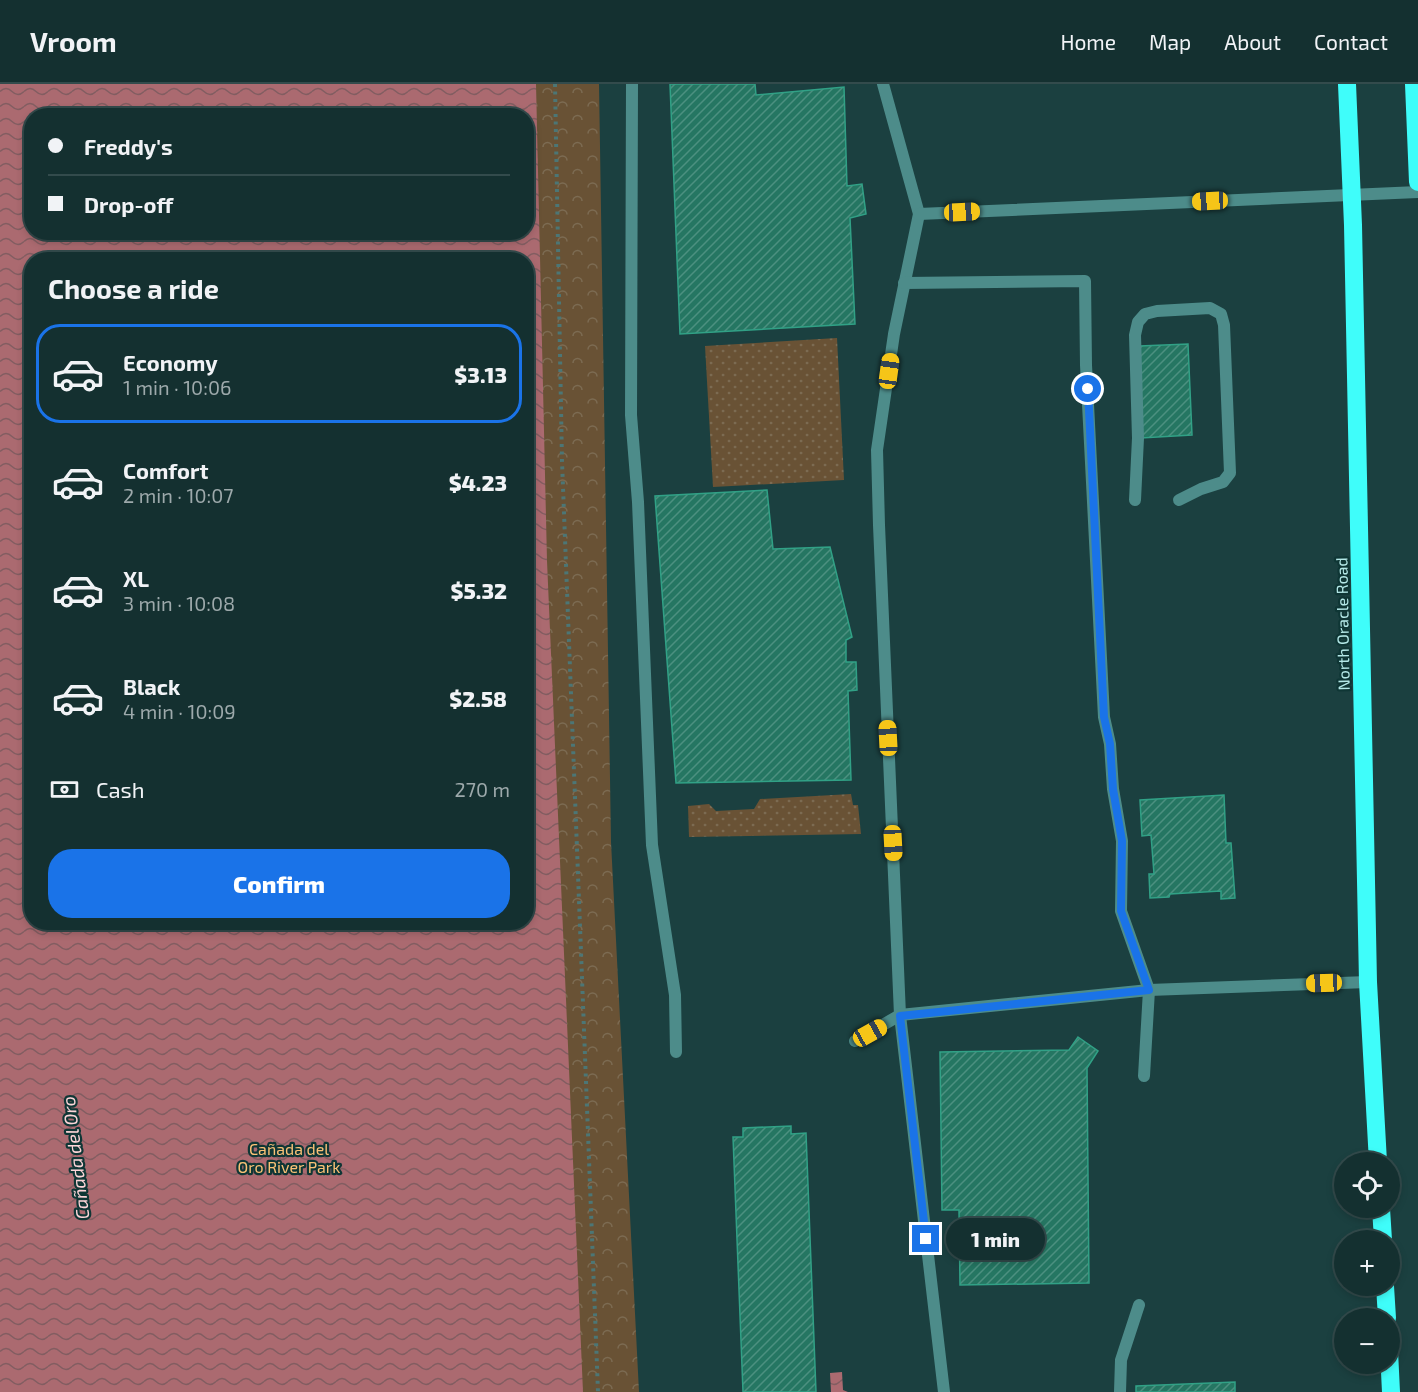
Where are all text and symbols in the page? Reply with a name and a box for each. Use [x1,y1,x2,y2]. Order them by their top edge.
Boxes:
text: Vroom [30,24,117,58]
text: Home [1060,29,1116,54]
text: Map [1149,29,1191,54]
text: About [1224,29,1281,54]
text: Contact [1314,29,1388,54]
text: Freddy's [84,133,173,159]
text: Drop-off [84,191,173,217]
car [1192,191,1228,211]
car [944,202,980,222]
text: Choose a ride [48,272,219,304]
icon: car [51,347,105,401]
text: Economy [123,349,218,375]
car [878,352,900,390]
text: $3.13 [454,361,507,387]
text: 1 min · 10:06 [123,375,231,399]
route start [1074,375,1101,402]
icon: car [51,455,105,509]
text: Comfort [123,457,208,483]
text: $4.23 [449,469,507,495]
text: 2 min · 10:07 [123,483,233,507]
street label: North Oracle Road [1331,557,1353,691]
icon: car [51,563,105,617]
text: XL [123,565,149,591]
text: $5.32 [451,577,507,603]
text: 3 min · 10:08 [123,591,235,615]
icon: car [51,671,105,725]
text: Black [123,673,180,699]
text: $2.58 [449,685,507,711]
text: 4 min · 10:09 [123,699,236,723]
car [878,720,898,756]
icon: cash [48,773,81,806]
text: Cash [96,776,145,802]
text: 270 m [454,777,510,801]
car [883,825,903,861]
button: Confirm [48,849,510,918]
car [1306,973,1342,993]
car [850,1016,890,1050]
water label: Cañada del Oro [57,1095,93,1221]
park label: Cañada del Oro River Park [238,1139,340,1176]
map controls [1334,1152,1400,1374]
button: locate [1334,1152,1400,1218]
callout: 1 min [947,1218,1046,1260]
route end [912,1225,939,1252]
text: 1 min [971,1227,1020,1251]
button: + [1334,1230,1400,1296]
button: − [1334,1308,1400,1374]

